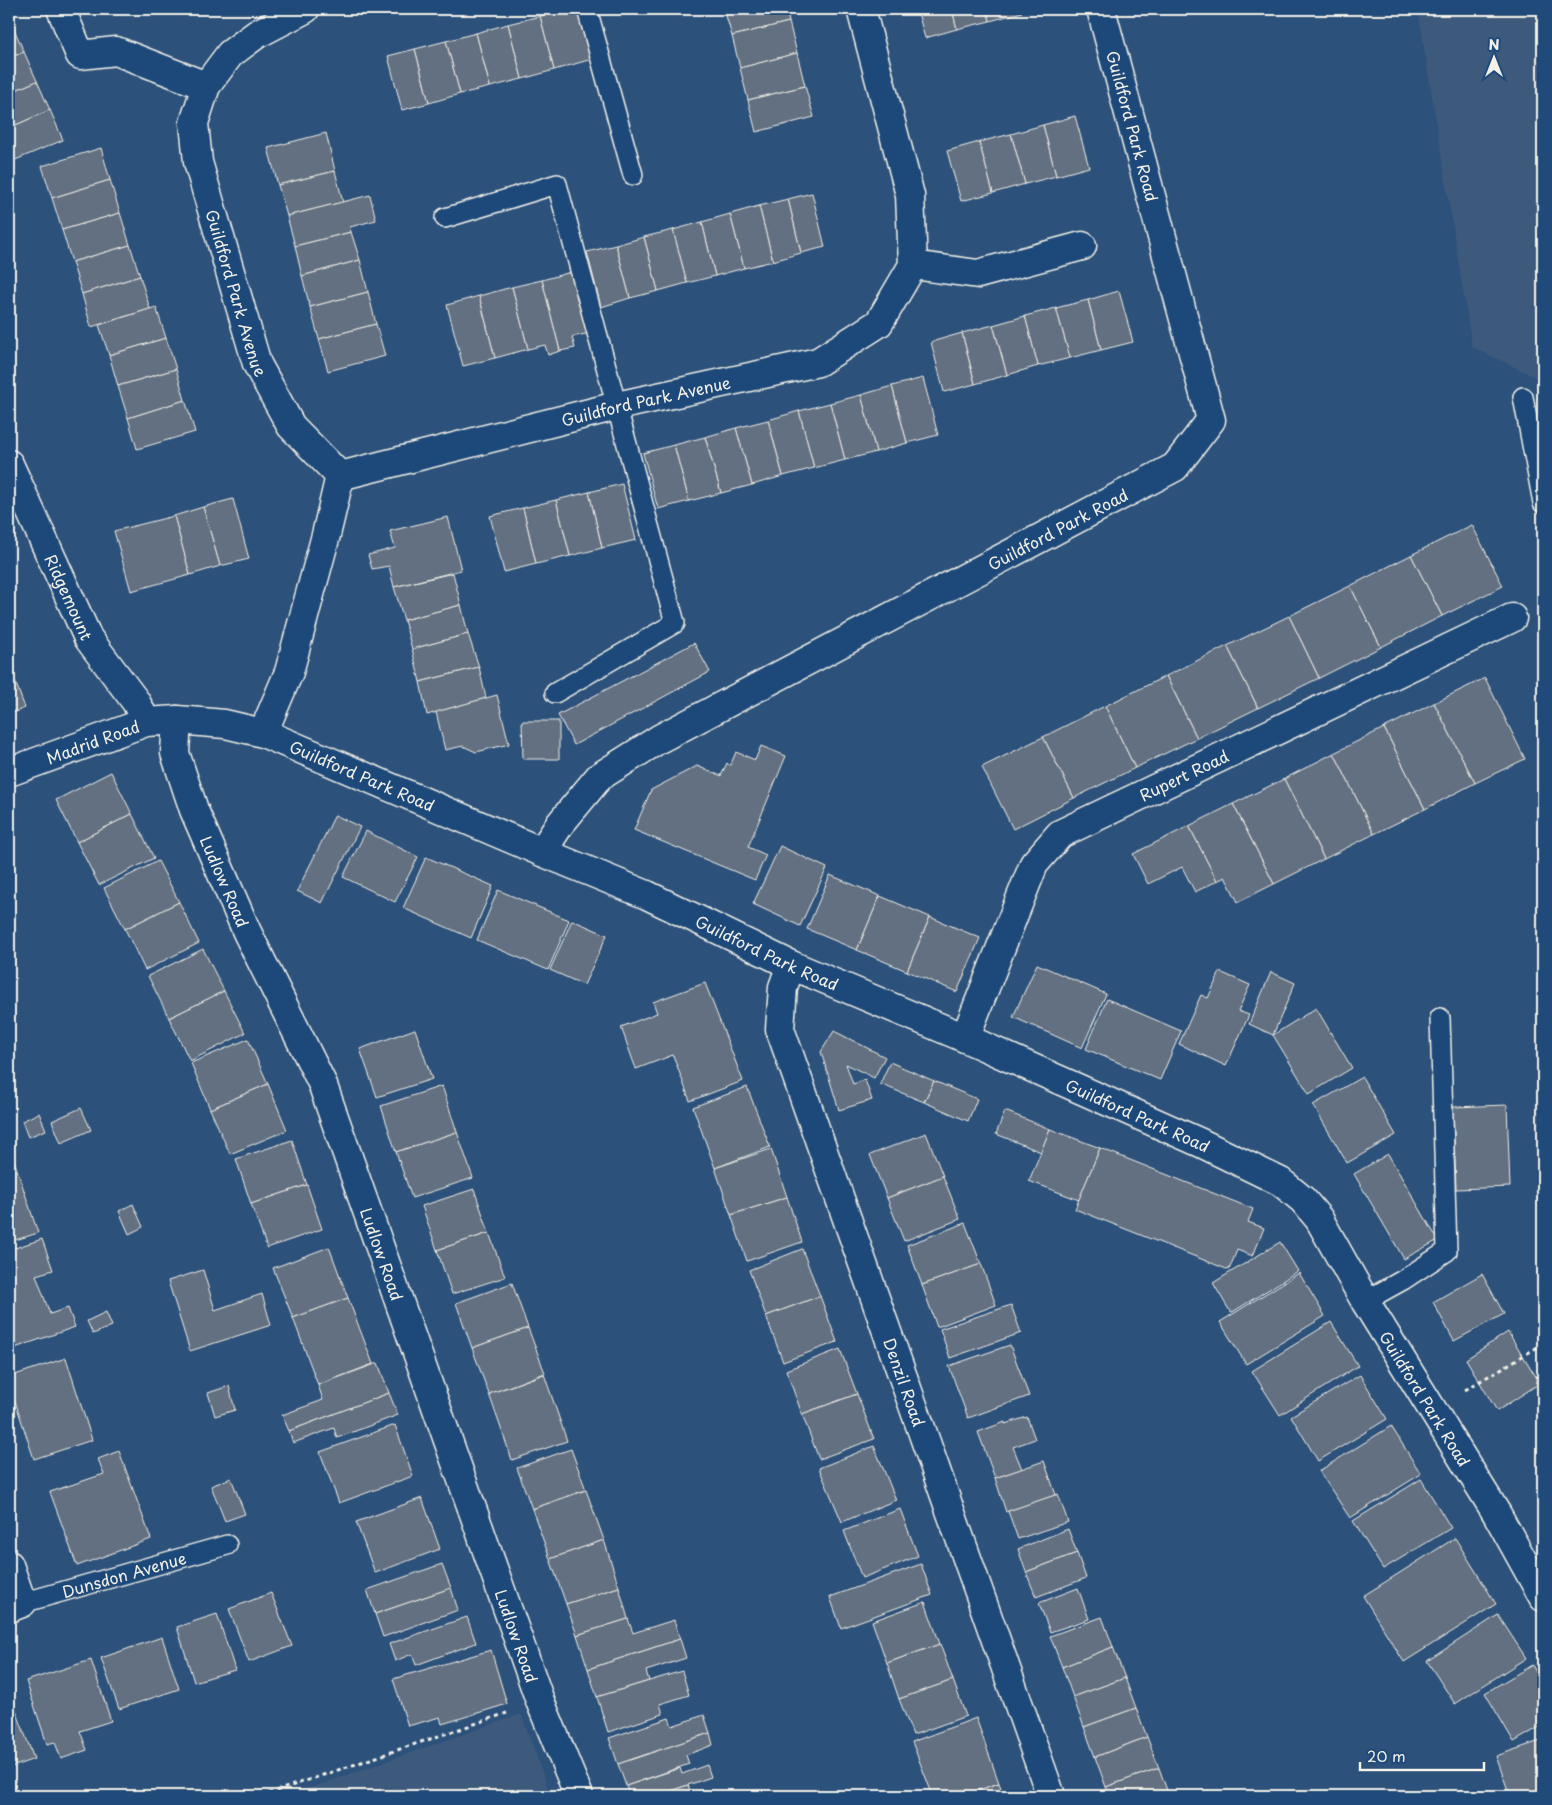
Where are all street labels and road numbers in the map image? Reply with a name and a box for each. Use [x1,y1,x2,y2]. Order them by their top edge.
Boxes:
street label: Guildford Park Road [1101,48,1165,204]
street label: Guildford Park Avenue [200,206,274,381]
street label: Guildford Park Avenue [559,369,733,432]
street label: Guildford Park Road [983,482,1132,576]
street label: Ridgemount [39,550,99,644]
street label: Madrid Road [43,713,143,769]
street label: Guildford Park Road [286,734,439,817]
street label: Rupert Road [1135,743,1232,807]
street label: Ludlow Road [195,832,255,931]
street label: Guildford Park Road [691,908,842,996]
street label: Guildford Park Road [1062,1072,1214,1158]
street label: Ludlow Road [355,1204,410,1304]
street label: Guildford Park Road [1374,1326,1477,1471]
street label: Denzil Road [878,1335,931,1430]
street label: Dunsdon Avenue [59,1545,189,1603]
street label: Ludlow Road [490,1586,544,1686]

